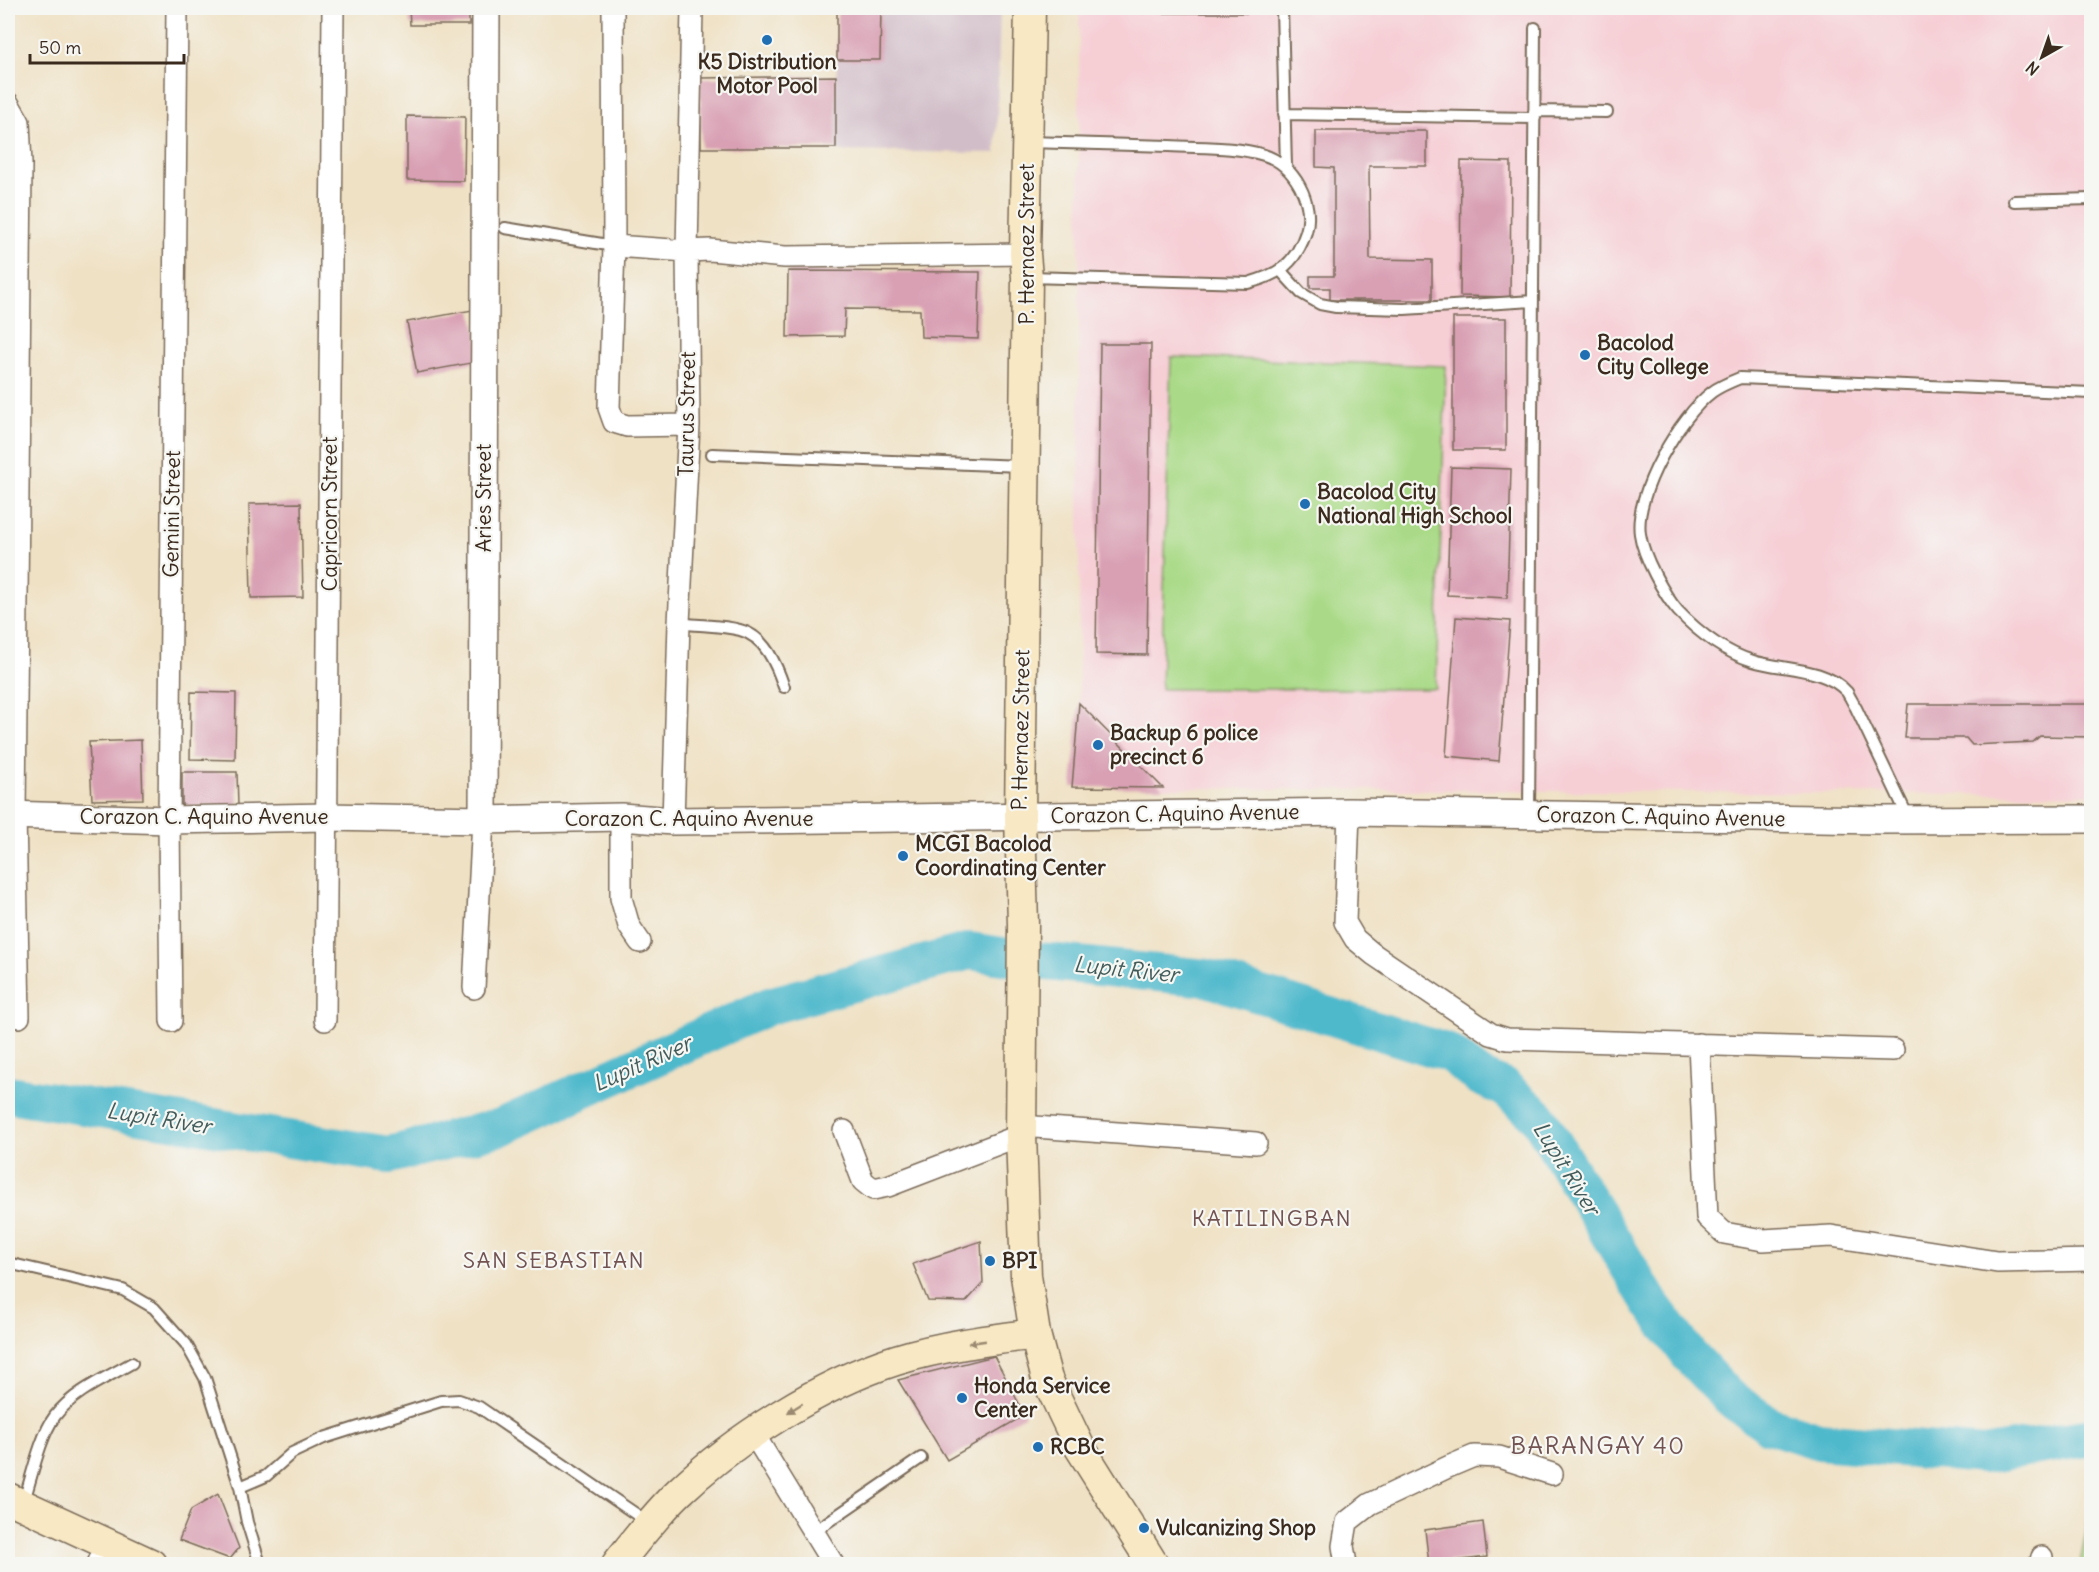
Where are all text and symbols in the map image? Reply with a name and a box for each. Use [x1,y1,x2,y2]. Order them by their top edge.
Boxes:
scale bar [30,27,184,65]
north arrow [2012,27,2072,87]
marker: K5 Distribution Motor Pool [760,33,774,47]
text: 50 m [39,36,81,59]
place label: K5 Distribution Motor Pool [697,48,837,99]
text: N [2022,57,2043,80]
street label: P. Hernaez Street [1013,163,1040,325]
place label: Bacolod City College [1597,329,1709,380]
marker: Bacolod City College [1578,348,1592,362]
street label: Taurus Street [672,351,701,477]
street label: Capricorn Street [316,437,343,591]
street label: Aries Street [470,444,497,552]
street label: Gemini Street [157,450,186,578]
place label: Bacolod City National High School [1317,478,1512,529]
marker: Bacolod City National High School [1298,497,1312,511]
street label: P. Hernaez Street [1006,649,1035,811]
place label: Backup 6 police precinct 6 [1110,719,1258,770]
marker: Backup 6 police precinct 6 [1091,738,1105,752]
street label: Corazon C. Aquino Avenue [1050,798,1300,829]
street label: Corazon C. Aquino Avenue [1536,801,1786,832]
street label: Corazon C. Aquino Avenue [79,803,329,830]
street label: Corazon C. Aquino Avenue [564,805,814,832]
place label: MCGI Bacolod Coordinating Center [915,830,1106,881]
marker: MCGI Bacolod Coordinating Center [896,849,910,863]
water label: Lupit River [1072,950,1183,989]
water label: Lupit River [588,1028,698,1097]
water label: Lupit River [105,1096,216,1141]
water label: Lupit River [1527,1116,1608,1223]
district label: KATILINGBAN [1192,1204,1352,1232]
district label: SAN SEBASTIAN [463,1246,645,1274]
place label: BPI [1002,1247,1037,1274]
marker: BPI [983,1254,997,1268]
one-way arrow [967,1337,986,1346]
place label: Honda Service Center [974,1372,1110,1423]
marker: Honda Service Center [955,1391,969,1405]
one-way arrow [787,1402,803,1413]
district label: BARANGAY 40 [1510,1430,1686,1460]
place label: RCBC [1050,1433,1105,1460]
marker: RCBC [1031,1440,1045,1454]
place label: Vulcanizing Shop [1156,1514,1316,1541]
marker: Vulcanizing Shop [1137,1521,1151,1535]

